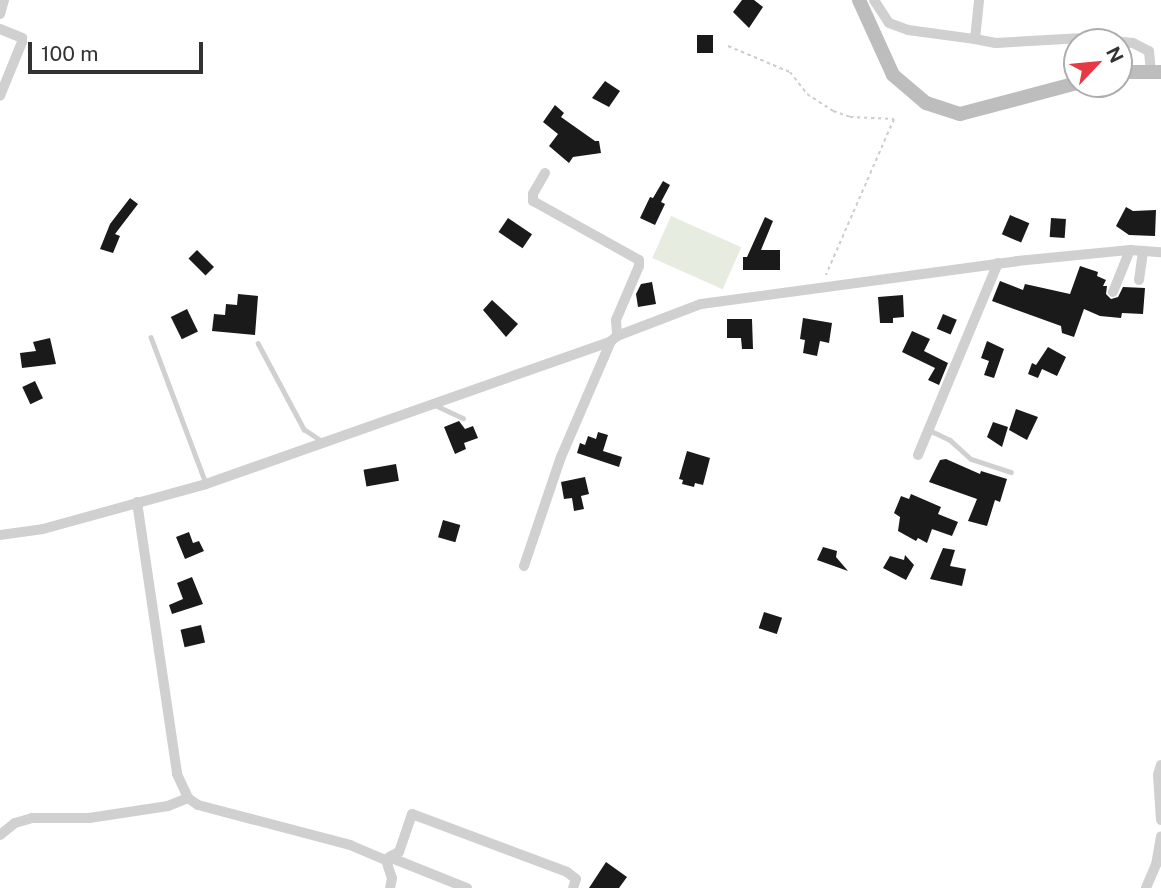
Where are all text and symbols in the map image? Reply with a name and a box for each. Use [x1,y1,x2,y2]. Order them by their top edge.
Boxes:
scale bar [32,28,206,72]
north arrow [1063,28,1133,98]
text: 100 m [41,41,98,66]
text: N [1102,43,1128,66]

